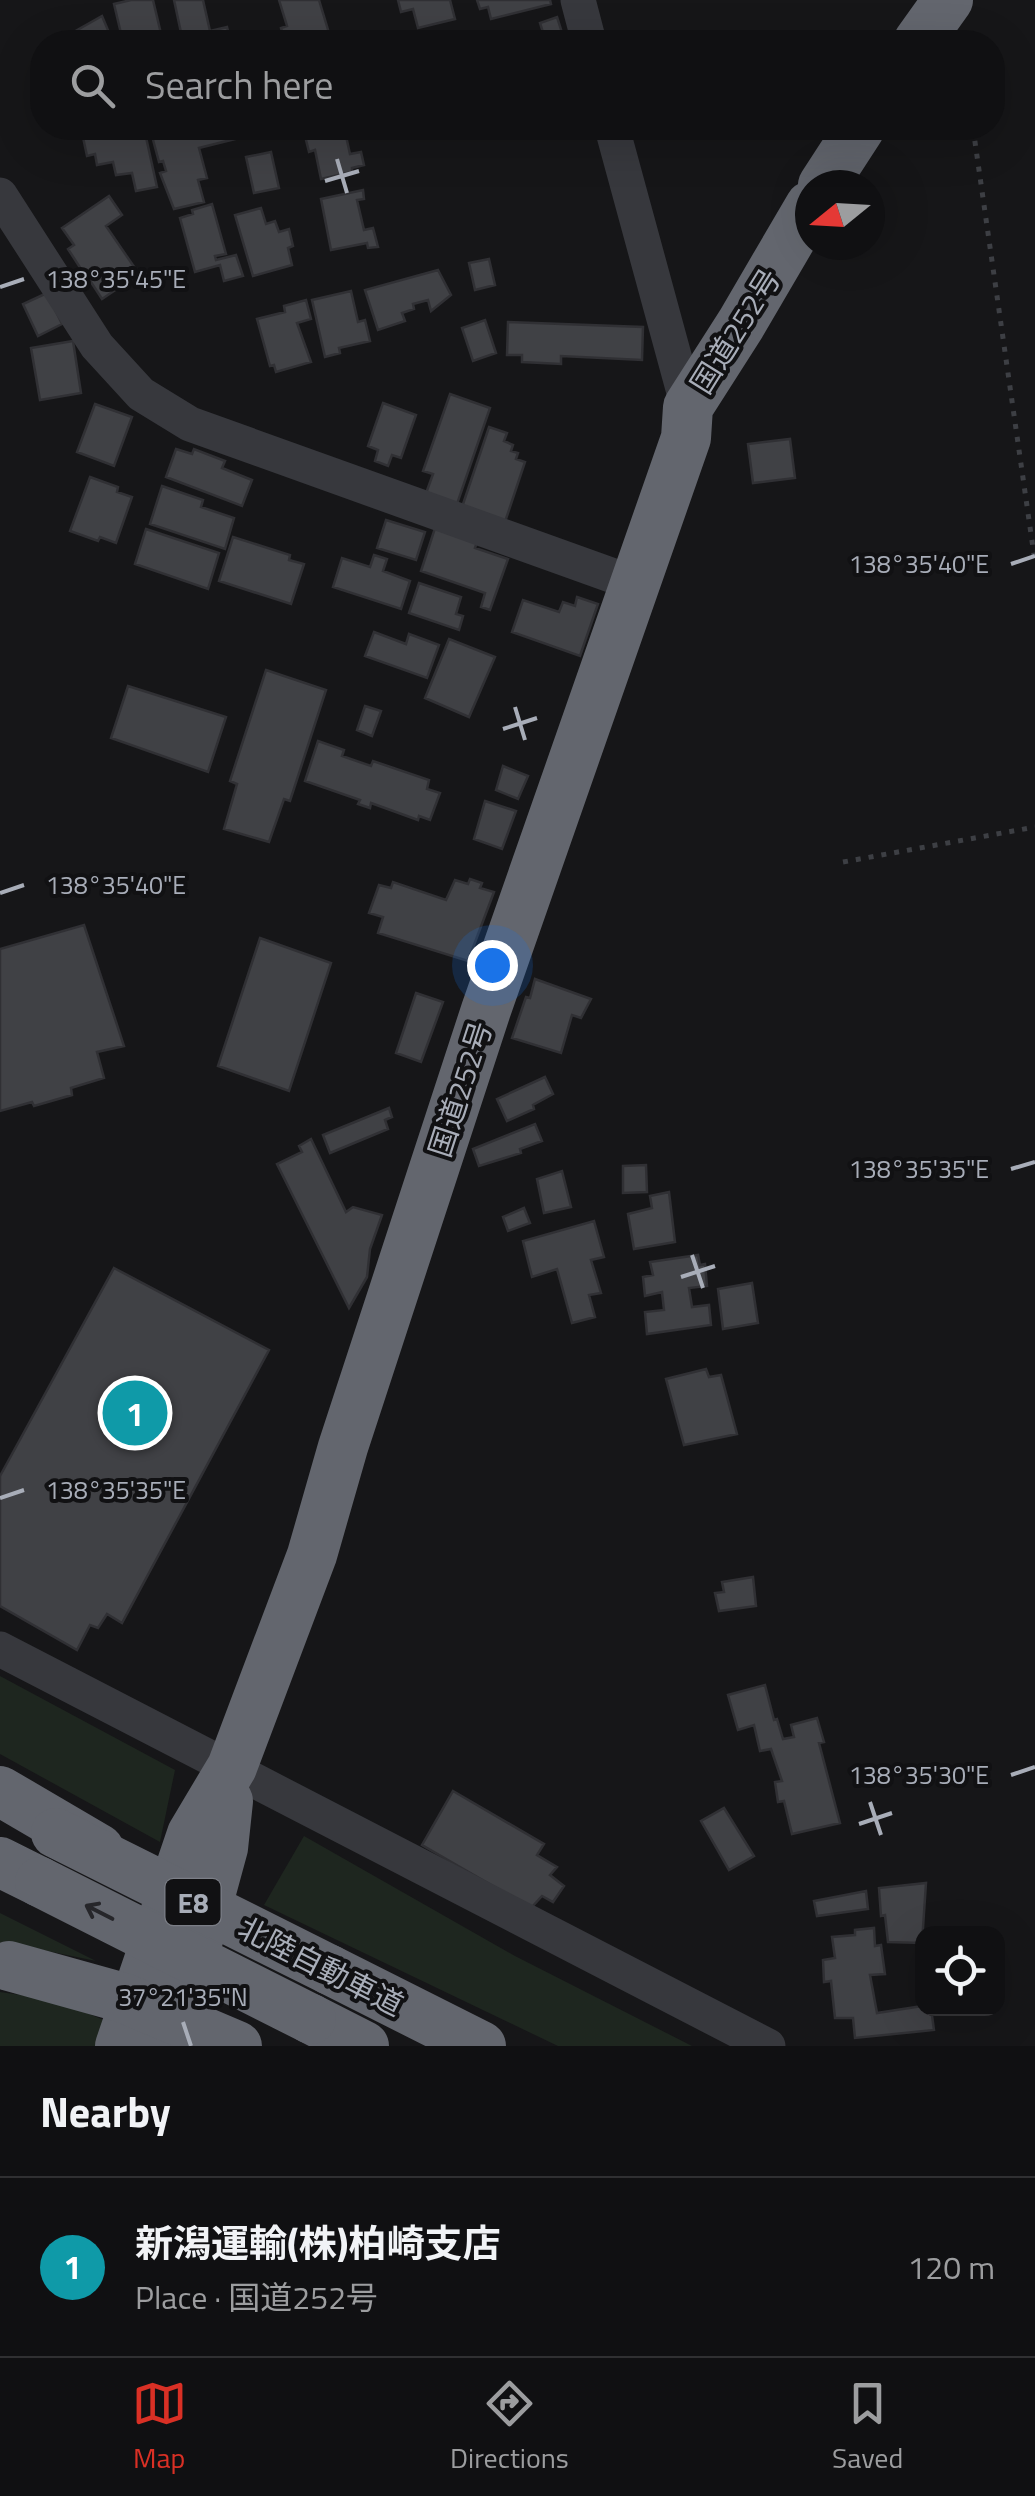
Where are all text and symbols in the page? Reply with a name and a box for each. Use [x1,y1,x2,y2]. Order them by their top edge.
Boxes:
search box [30,30,1005,140]
text: Search here [145,56,333,114]
icon: search [65,58,120,113]
north arrow [795,170,885,260]
street label: 国道252号 [678,259,792,403]
text: 138°35'45"E [46,260,186,298]
text: 138°35'40"E [849,545,989,583]
text: 138°35'40"E [46,866,186,904]
your location [467,940,518,991]
street label: 国道252号 [416,1015,504,1163]
text: 138°35'35"E [849,1150,989,1188]
pin: 1 [102,1376,168,1450]
text: 138°35'35"E [46,1471,186,1509]
text: 138°35'30"E [849,1756,989,1794]
road number: E8 [166,1879,220,1925]
one-way arrow [85,1902,115,1921]
street label: 北陸自動車道 [230,1905,412,2027]
map controls [915,1926,1005,2016]
button: locate [915,1926,1005,2016]
text: 37°21'35"N [118,1978,248,2016]
text: Nearby [40,2079,171,2143]
text: 新潟運輸(株)柏崎支店 [135,2214,500,2272]
text: 1 [64,2243,81,2291]
text: 120 m [907,2243,995,2291]
text: Place · 国道252号 [135,2273,378,2321]
tab: Map [132,2376,187,2479]
tab: Directions [450,2376,569,2479]
tab: Saved [832,2376,903,2479]

